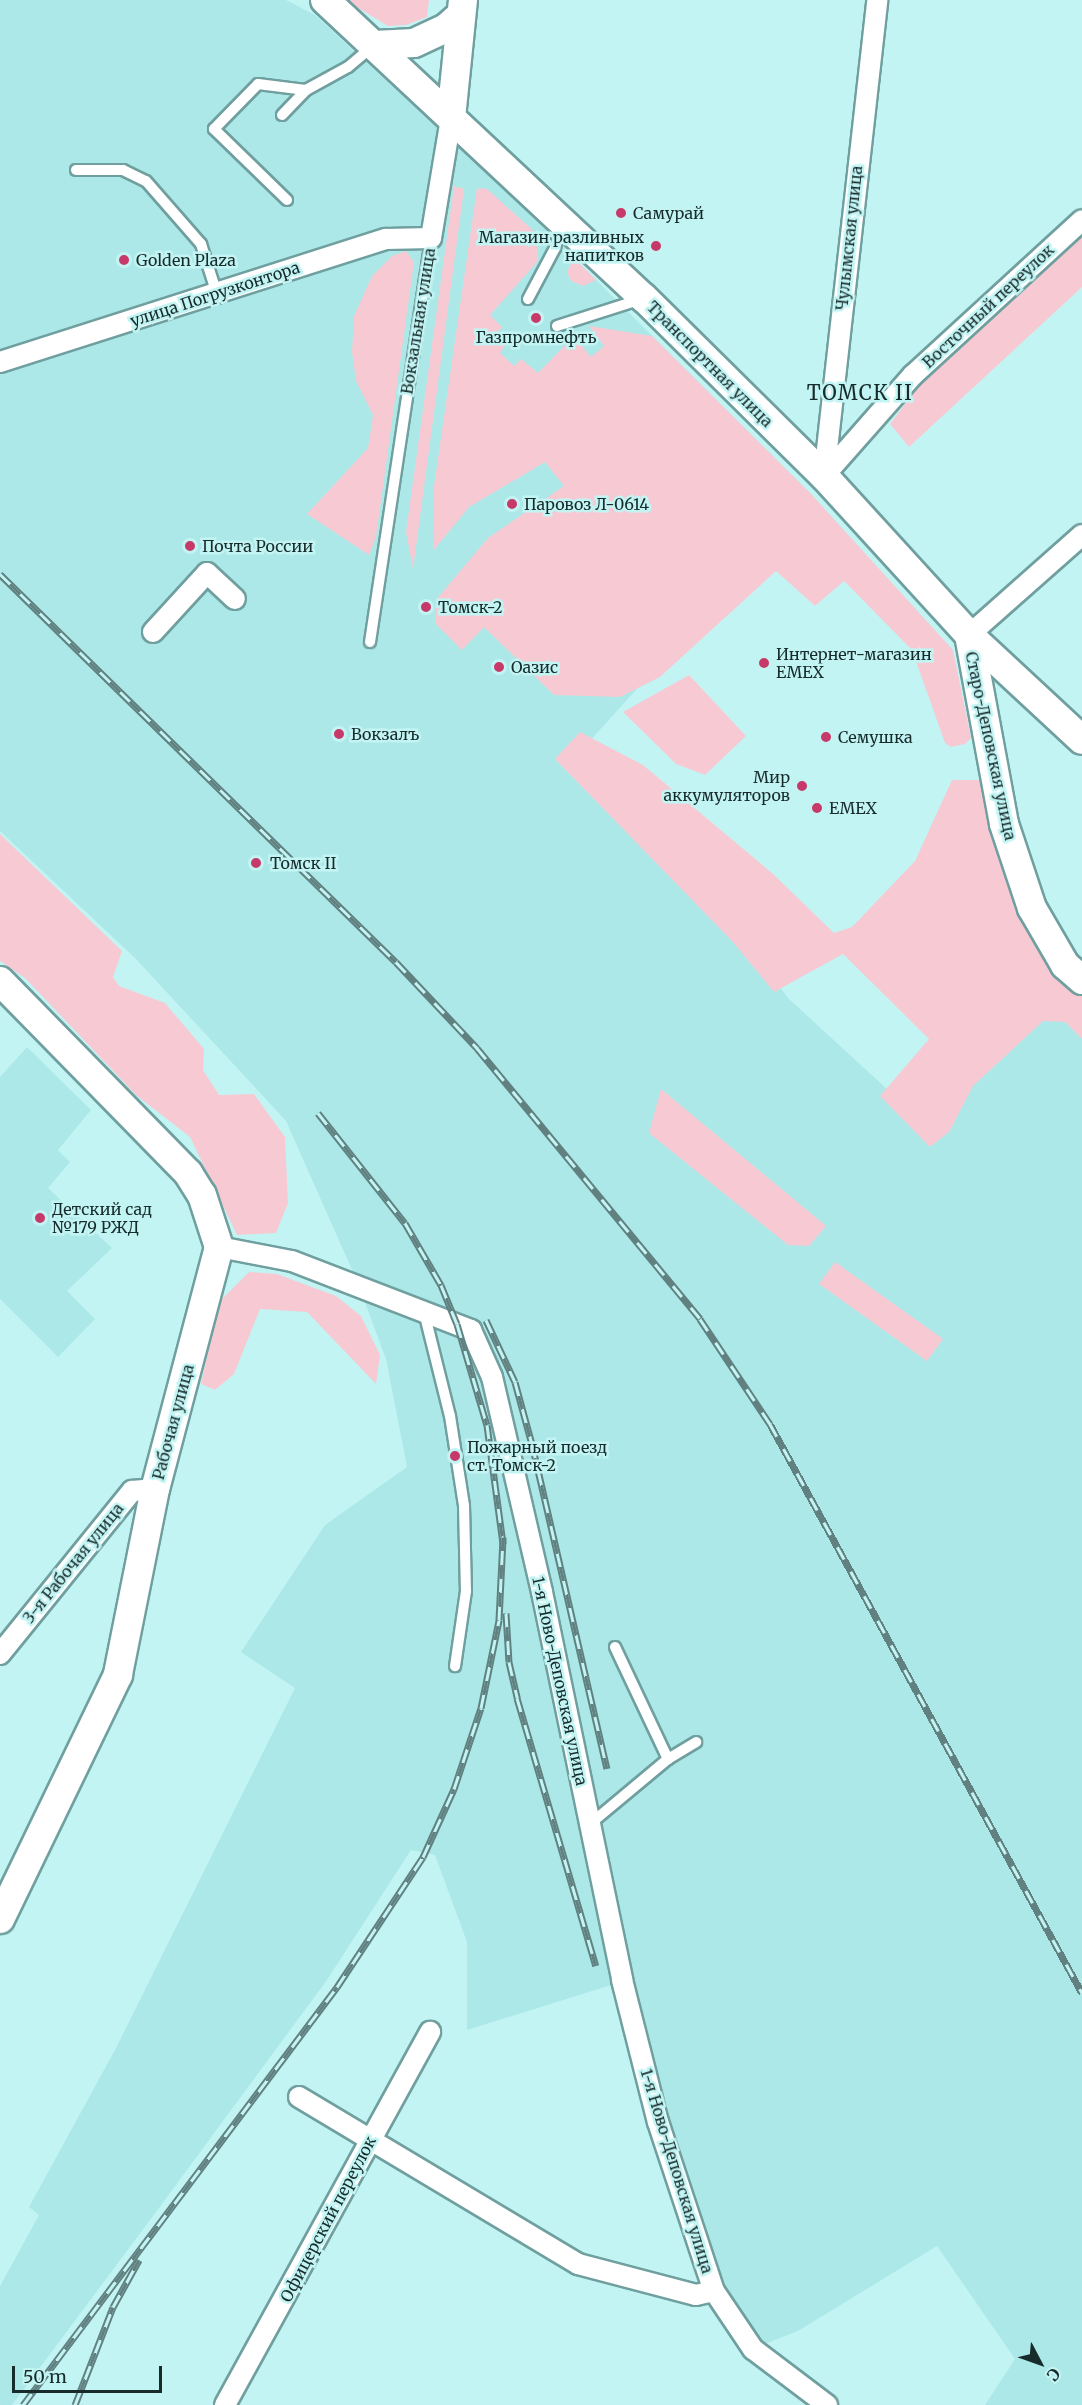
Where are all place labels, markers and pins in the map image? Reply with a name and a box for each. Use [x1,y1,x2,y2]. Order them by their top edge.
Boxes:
place label: Самурай [633,203,704,223]
marker: Самурай [614,206,628,220]
place label: Магазин разливных напитков [478,227,644,265]
marker: Магазин разливных напитков [649,239,663,253]
place label: Golden Plaza [136,250,236,270]
marker: Golden Plaza [117,253,131,267]
marker: Газпромнефть [529,311,543,325]
place label: Газпромнефть [476,327,596,347]
place label: Паровоз Л-0614 [524,494,649,514]
marker: Паровоз Л-0614 [505,497,519,511]
place label: Почта России [202,536,313,556]
marker: Почта России [183,539,197,553]
place label: Томск-2 [438,597,502,617]
marker: Томск-2 [419,600,433,614]
place label: Интернет-магазин EMEX [776,644,932,682]
marker: Интернет-магазин EMEX [757,656,771,670]
place label: Оазис [511,657,558,677]
marker: Оазис [492,660,506,674]
place label: Вокзалъ [351,724,419,744]
marker: Вокзалъ [332,727,346,741]
place label: Семушка [838,727,913,747]
marker: Семушка [819,730,833,744]
place label: Мир аккумуляторов [663,767,790,805]
marker: Мир аккумуляторов [795,779,809,793]
place label: EMEX [829,798,877,818]
marker: EMEX [810,801,824,815]
place label: Томск II [270,853,336,873]
marker: Томск II [247,854,265,872]
place label: Детский сад №179 РЖД [52,1199,152,1237]
marker: Детский сад №179 РЖД [33,1211,47,1225]
place label: Пожарный поезд ст. Томск-2 [467,1437,607,1475]
marker: Пожарный поезд ст. Томск-2 [448,1449,462,1463]

